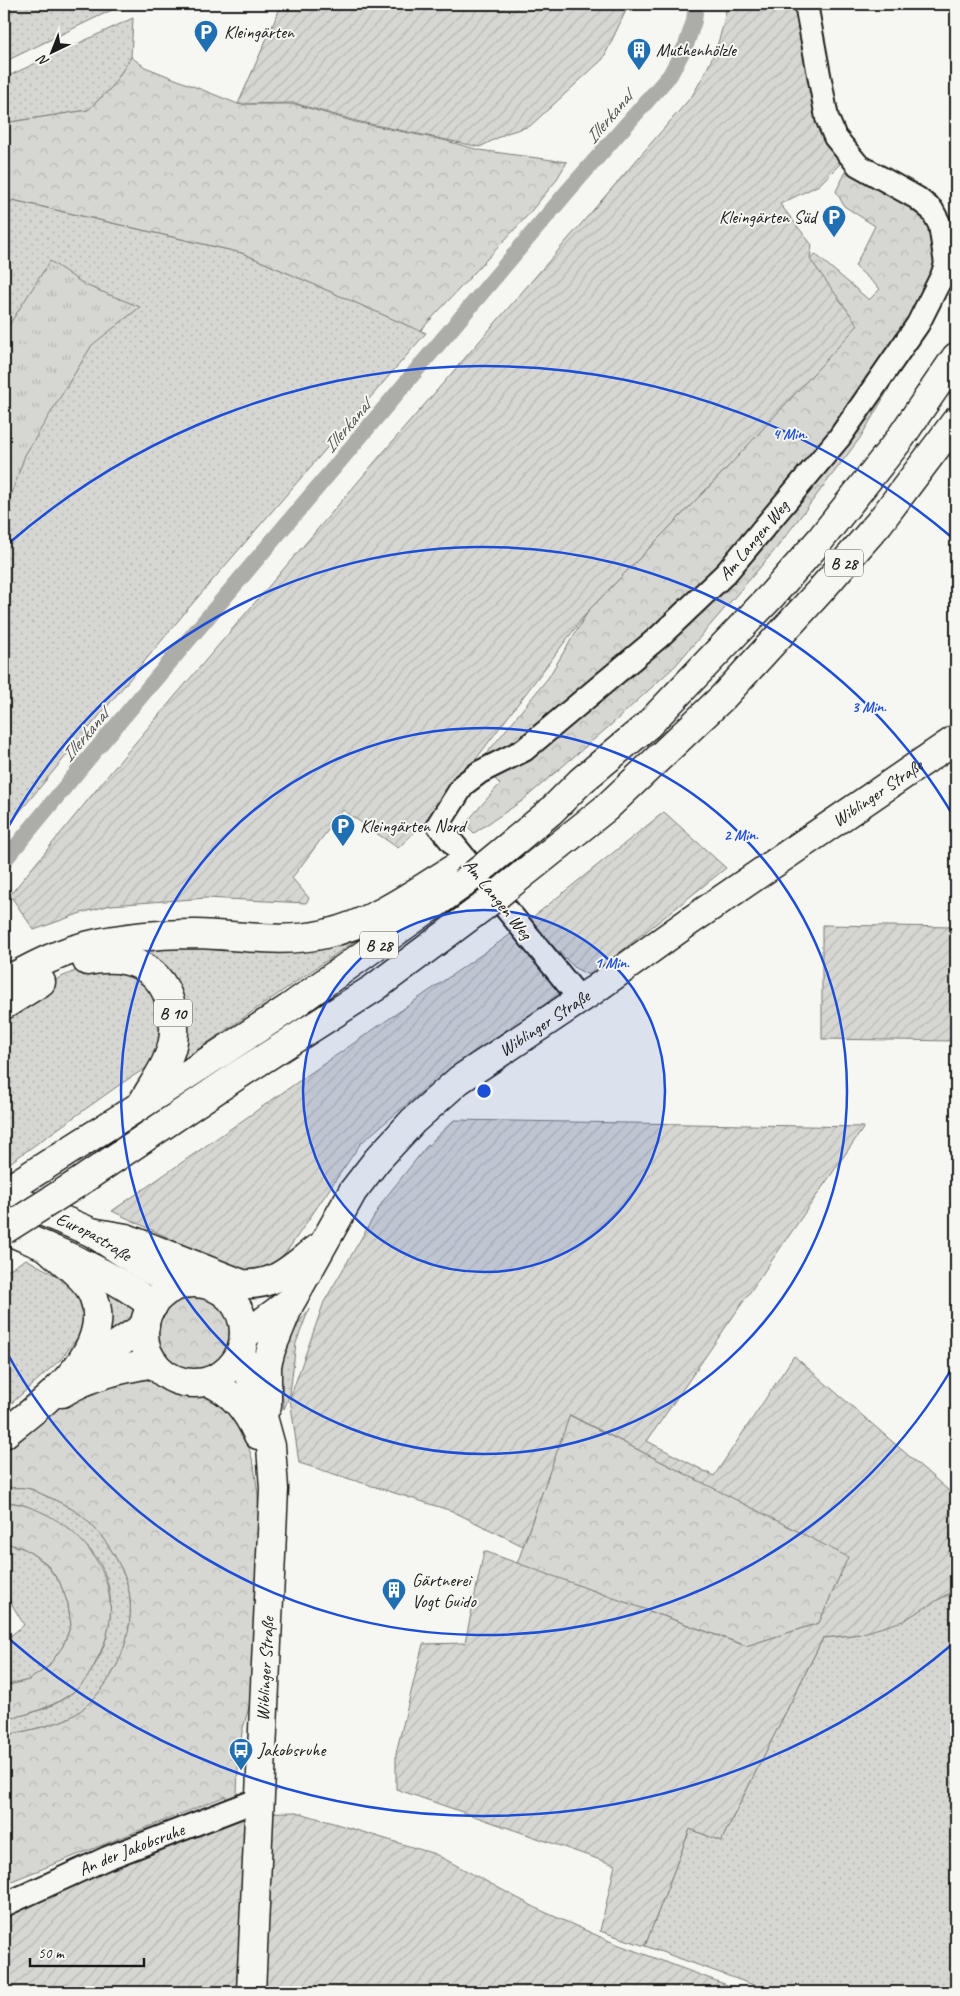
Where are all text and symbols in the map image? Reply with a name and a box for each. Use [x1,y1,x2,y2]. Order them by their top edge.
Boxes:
parking icon: Kleingärten [193,19,219,53]
place label: Kleingärten [224,21,295,43]
north arrow [28,28,78,78]
building icon: Muthenhölzle [626,37,652,71]
place label: Muthenhölzle [656,39,737,61]
text: N [33,50,52,70]
water label: Illerkanal [580,82,641,149]
parking icon: Kleingärten Süd [821,204,847,238]
place label: Kleingärten Süd [719,206,819,228]
water label: Illerkanal [318,391,379,458]
text: 4 Min. [773,425,808,444]
street label: Am Langen Weg [714,495,794,585]
road number: B 28 [825,550,863,576]
text: 3 Min. [852,698,887,717]
water label: Illerkanal [56,700,117,767]
street label: Wiblinger Straße [828,754,928,831]
parking icon: Kleingärten Nord [330,813,356,847]
place label: Kleingärten Nord [360,815,468,837]
text: 2 Min. [724,826,759,845]
street label: Am Langen Weg [459,854,538,945]
road number: B 28 [360,932,398,958]
text: 1 Min. [595,954,630,973]
street label: Wiblinger Straße [495,984,595,1061]
road number: B 10 [154,1000,192,1026]
centre of rings [475,1082,493,1100]
street label: Europastraße [53,1207,137,1267]
place label: Gärtnerei Vogt Guido [412,1569,477,1612]
building icon: Gärtnerei Vogt Guido [381,1577,407,1611]
street label: Wiblinger Straße [251,1615,279,1722]
bus stop icon: Jakobsruhe [228,1737,254,1771]
place label: Jakobsruhe [257,1739,326,1761]
street label: An der Jakobsruhe [75,1818,188,1881]
scale bar [30,1936,144,1968]
text: 50 m [38,1944,65,1963]

